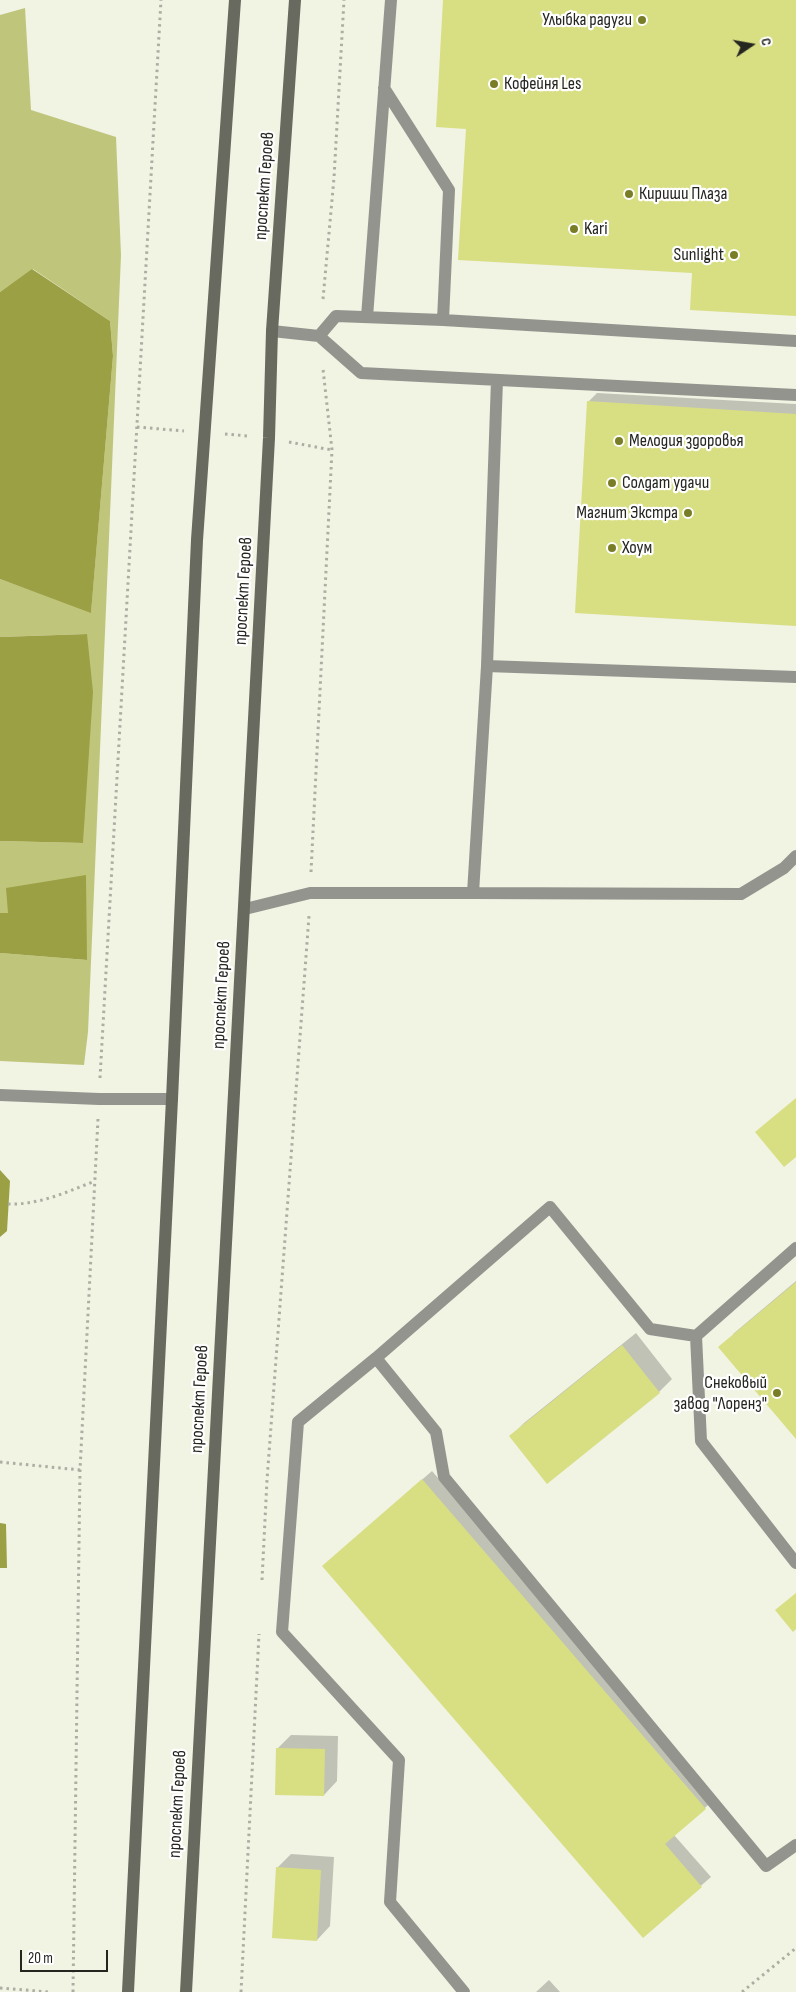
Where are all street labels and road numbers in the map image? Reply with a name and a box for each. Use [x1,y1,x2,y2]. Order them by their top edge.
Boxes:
street label: проспект Героев [250,131,280,241]
street label: проспект Героев [230,536,258,646]
street label: проспект Героев [208,940,236,1050]
street label: проспект Героев [186,1344,214,1454]
street label: проспект Героев [164,1749,192,1859]

